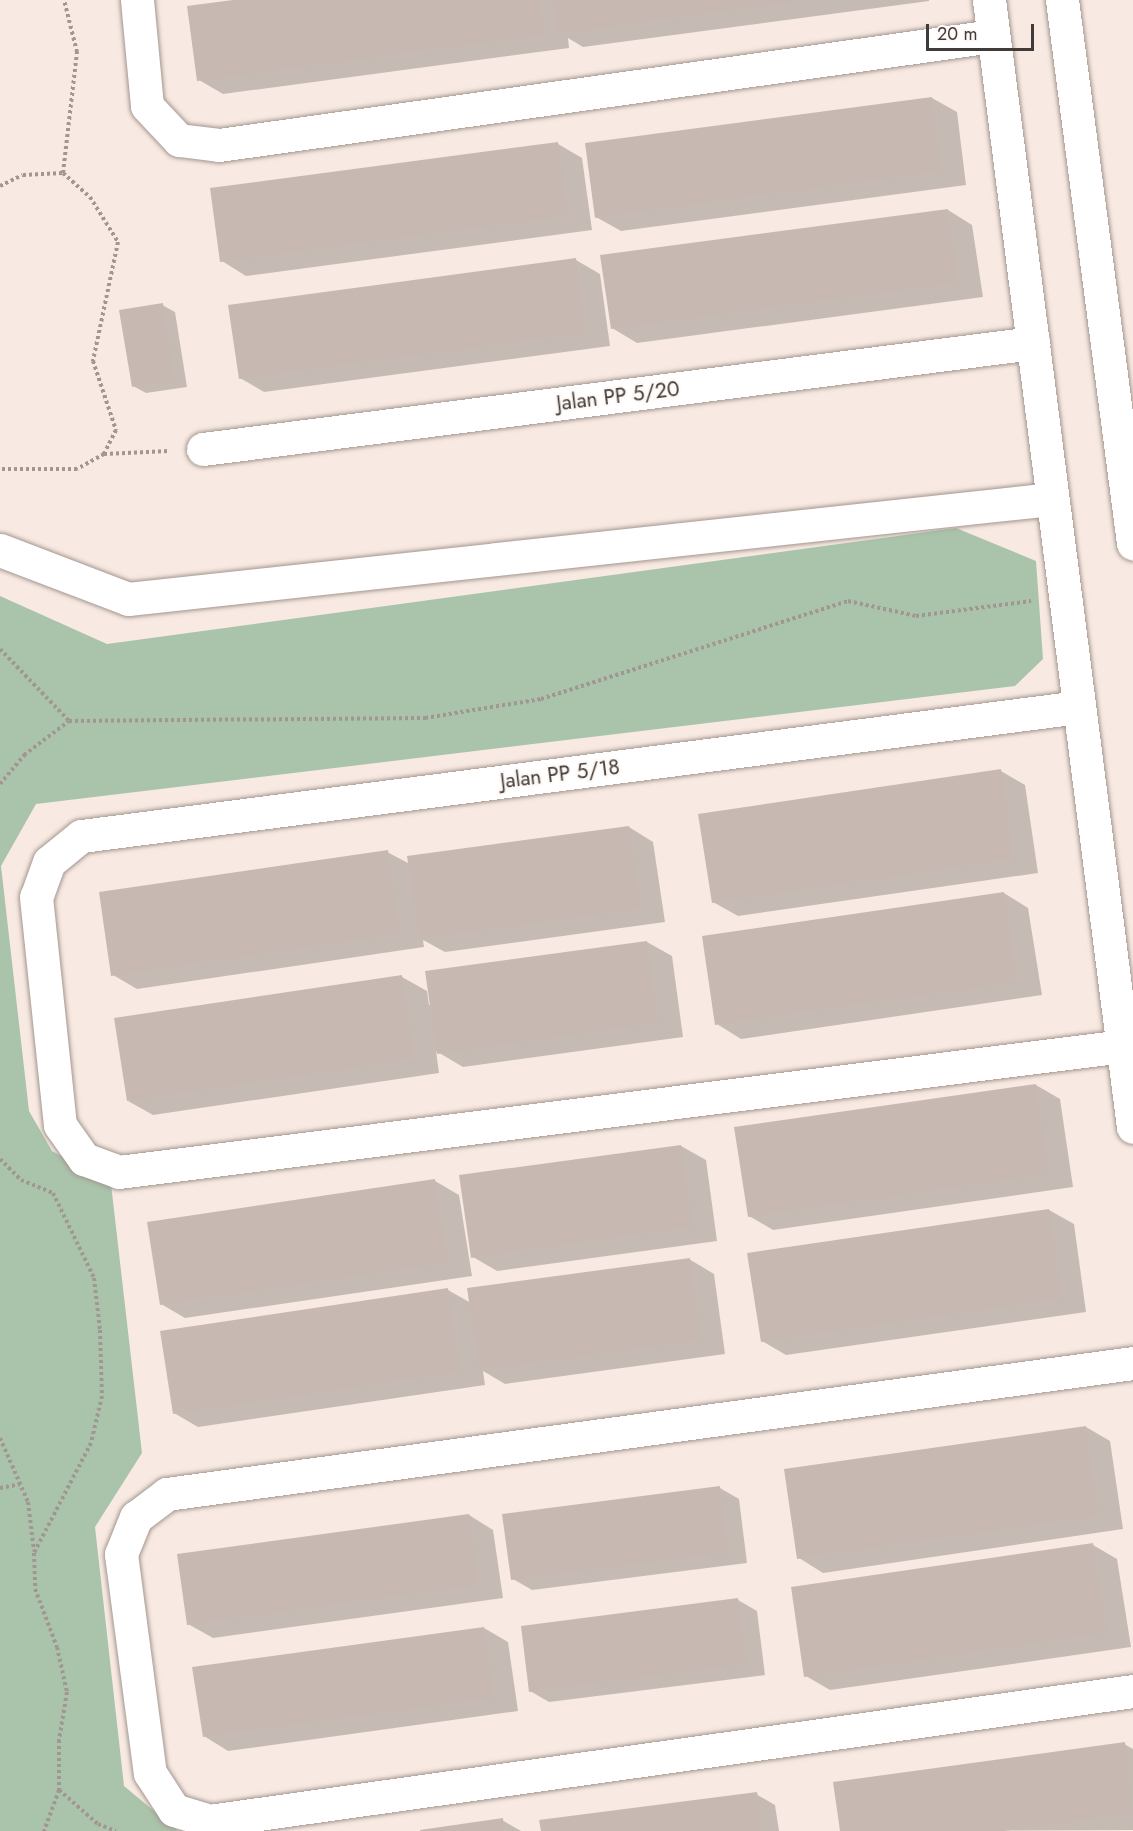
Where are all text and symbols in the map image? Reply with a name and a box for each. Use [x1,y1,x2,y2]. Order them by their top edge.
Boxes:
scale bar [929,12,1037,50]
text: 20 m [937,21,977,47]
street label: Jalan PP 5/20 [555,376,681,416]
street label: Jalan PP 5/18 [499,754,621,794]

